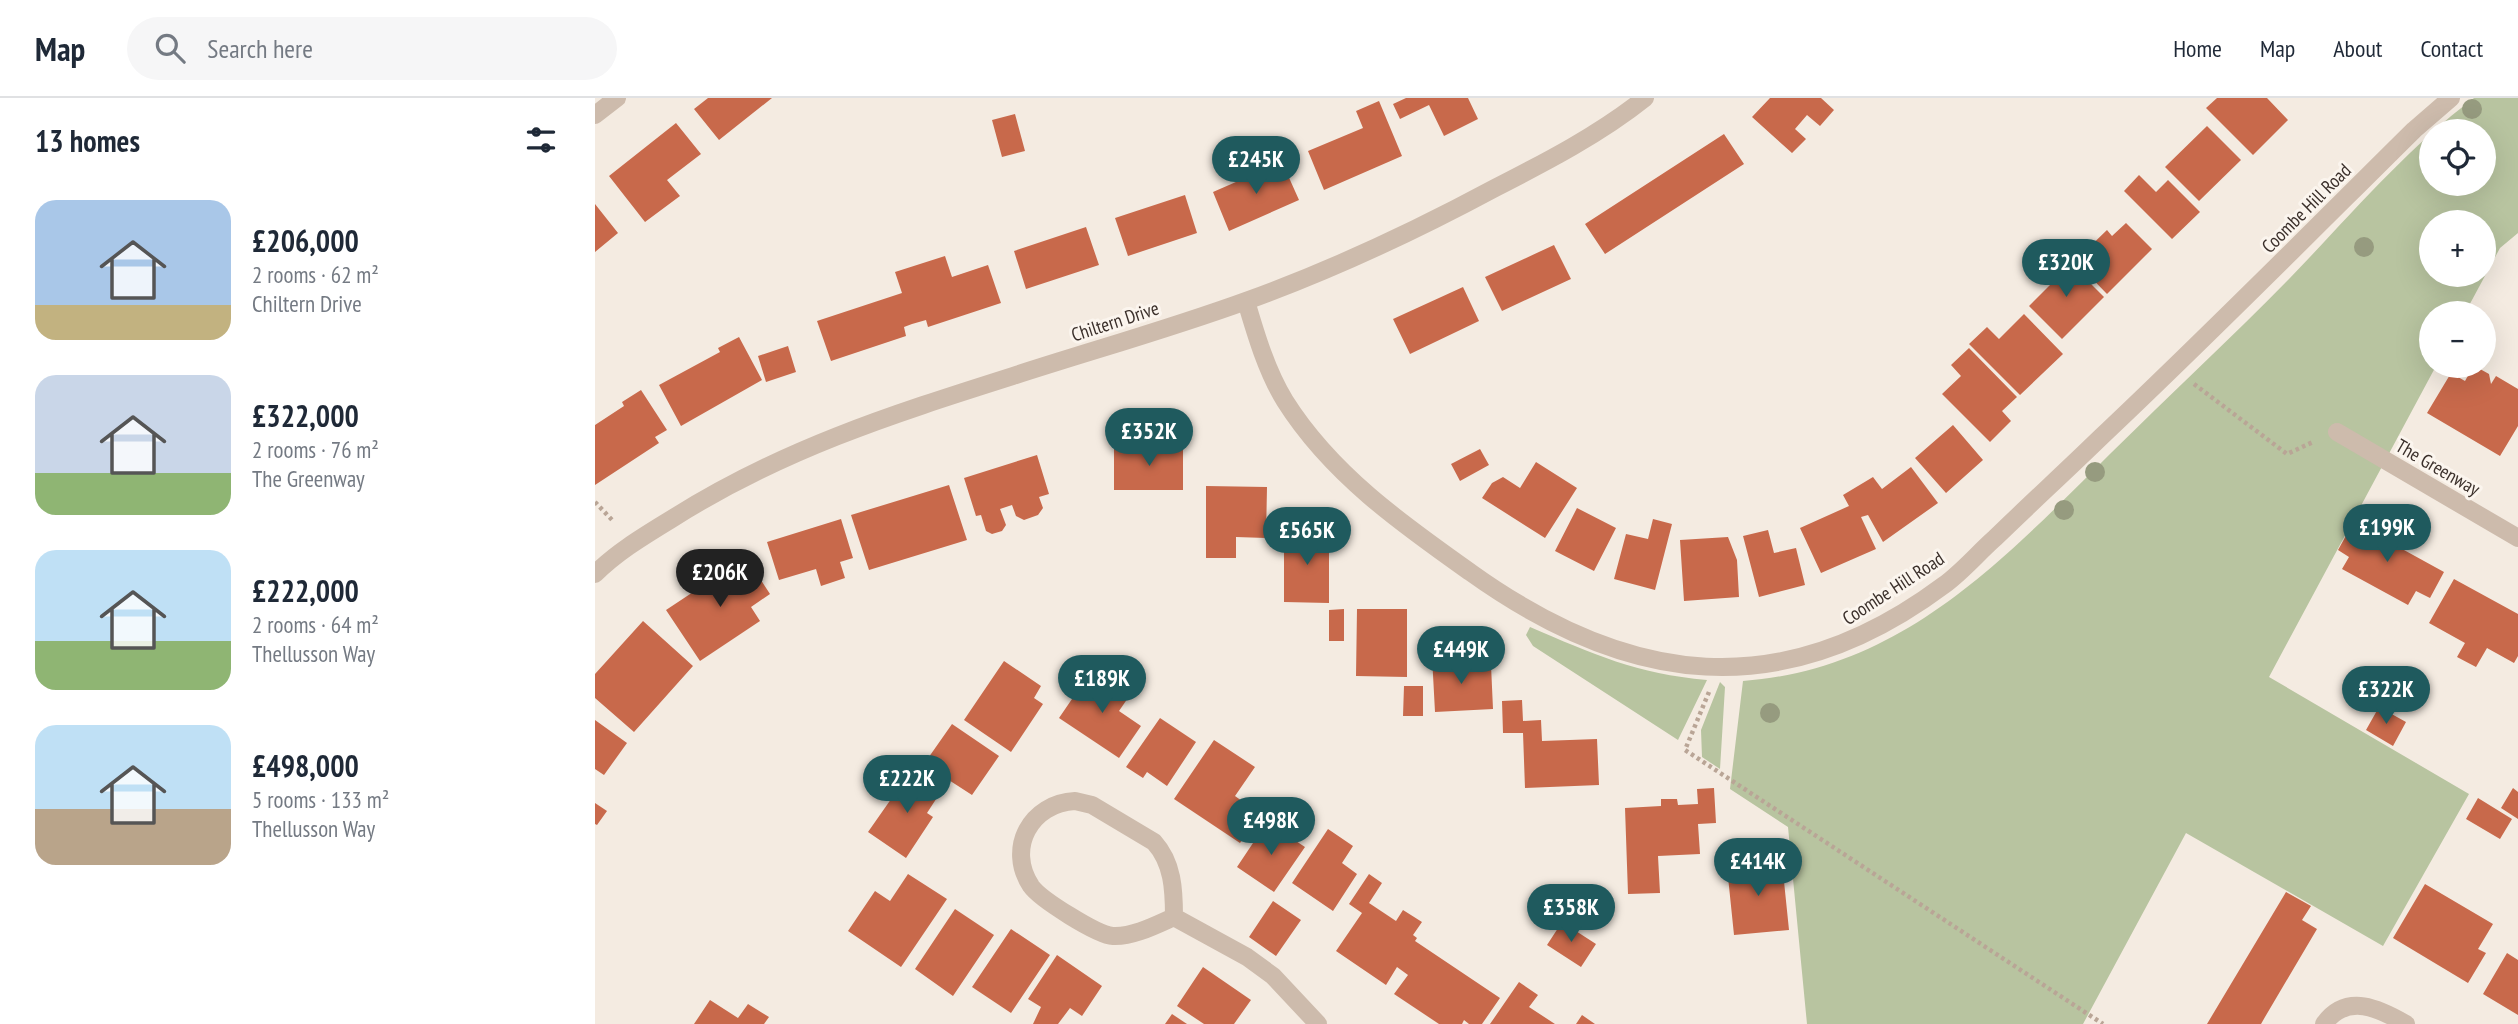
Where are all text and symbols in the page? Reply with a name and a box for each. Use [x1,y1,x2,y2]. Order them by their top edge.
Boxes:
search box [127,17,617,80]
text: Map [35,27,85,70]
icon: search [151,29,189,67]
text: Search here [207,32,313,65]
text: Home [2173,33,2222,64]
text: Map [2260,33,2295,64]
text: About [2333,33,2382,64]
text: Contact [2420,33,2483,64]
map controls [2419,119,2496,378]
button: locate [2419,119,2496,196]
text: 13 homes [35,121,140,160]
icon: filters [522,121,560,159]
pin: £245K [1207,136,1305,196]
text: £245K [1228,144,1284,173]
street label: Coombe Hill Road [2256,158,2356,258]
button: + [2419,210,2496,287]
text: £206,000 [252,221,359,260]
icon: home [91,228,175,312]
pin: £320K [2017,240,2115,299]
text: £320K [2038,247,2094,276]
text: 2 rooms · 62 m² [252,260,379,289]
text: Chiltern Drive [252,289,362,318]
street label: Chiltern Drive [1068,296,1162,346]
button: − [2419,301,2496,378]
text: £322,000 [252,396,359,435]
icon: home [91,403,175,487]
pin: £352K [1100,408,1198,468]
text: £352K [1121,416,1177,445]
street label: The Greenway [2392,433,2485,501]
text: 2 rooms · 76 m² [252,435,379,464]
text: The Greenway [252,464,365,493]
pin: £199K [2338,504,2436,564]
pin: £565K [1258,508,1356,567]
text: £199K [2359,512,2415,541]
text: £565K [1279,515,1335,544]
street label: Coombe Hill Road [1838,546,1948,630]
pin: £206K [671,550,769,609]
text: £206K [692,557,748,586]
text: £222,000 [252,571,359,610]
icon: home [91,578,175,662]
text: 2 rooms · 64 m² [252,610,379,639]
pin: £449K [1412,626,1510,686]
text: £449K [1433,634,1489,663]
text: Thellusson Way [252,639,375,668]
pin: £189K [1053,656,1151,715]
text: £189K [1074,663,1130,692]
pin: £322K [2337,666,2435,726]
text: £322K [2358,674,2414,703]
text: £498,000 [252,746,359,785]
icon: home [91,753,175,837]
pin: £222K [858,756,956,815]
text: £222K [879,763,935,792]
text: 5 rooms · 133 m² [252,785,389,814]
pin: £498K [1222,798,1320,857]
text: £498K [1243,805,1299,834]
text: Thellusson Way [252,814,375,843]
pin: £414K [1709,838,1807,898]
text: £414K [1730,846,1786,875]
pin: £358K [1522,884,1620,944]
text: £358K [1543,892,1599,921]

